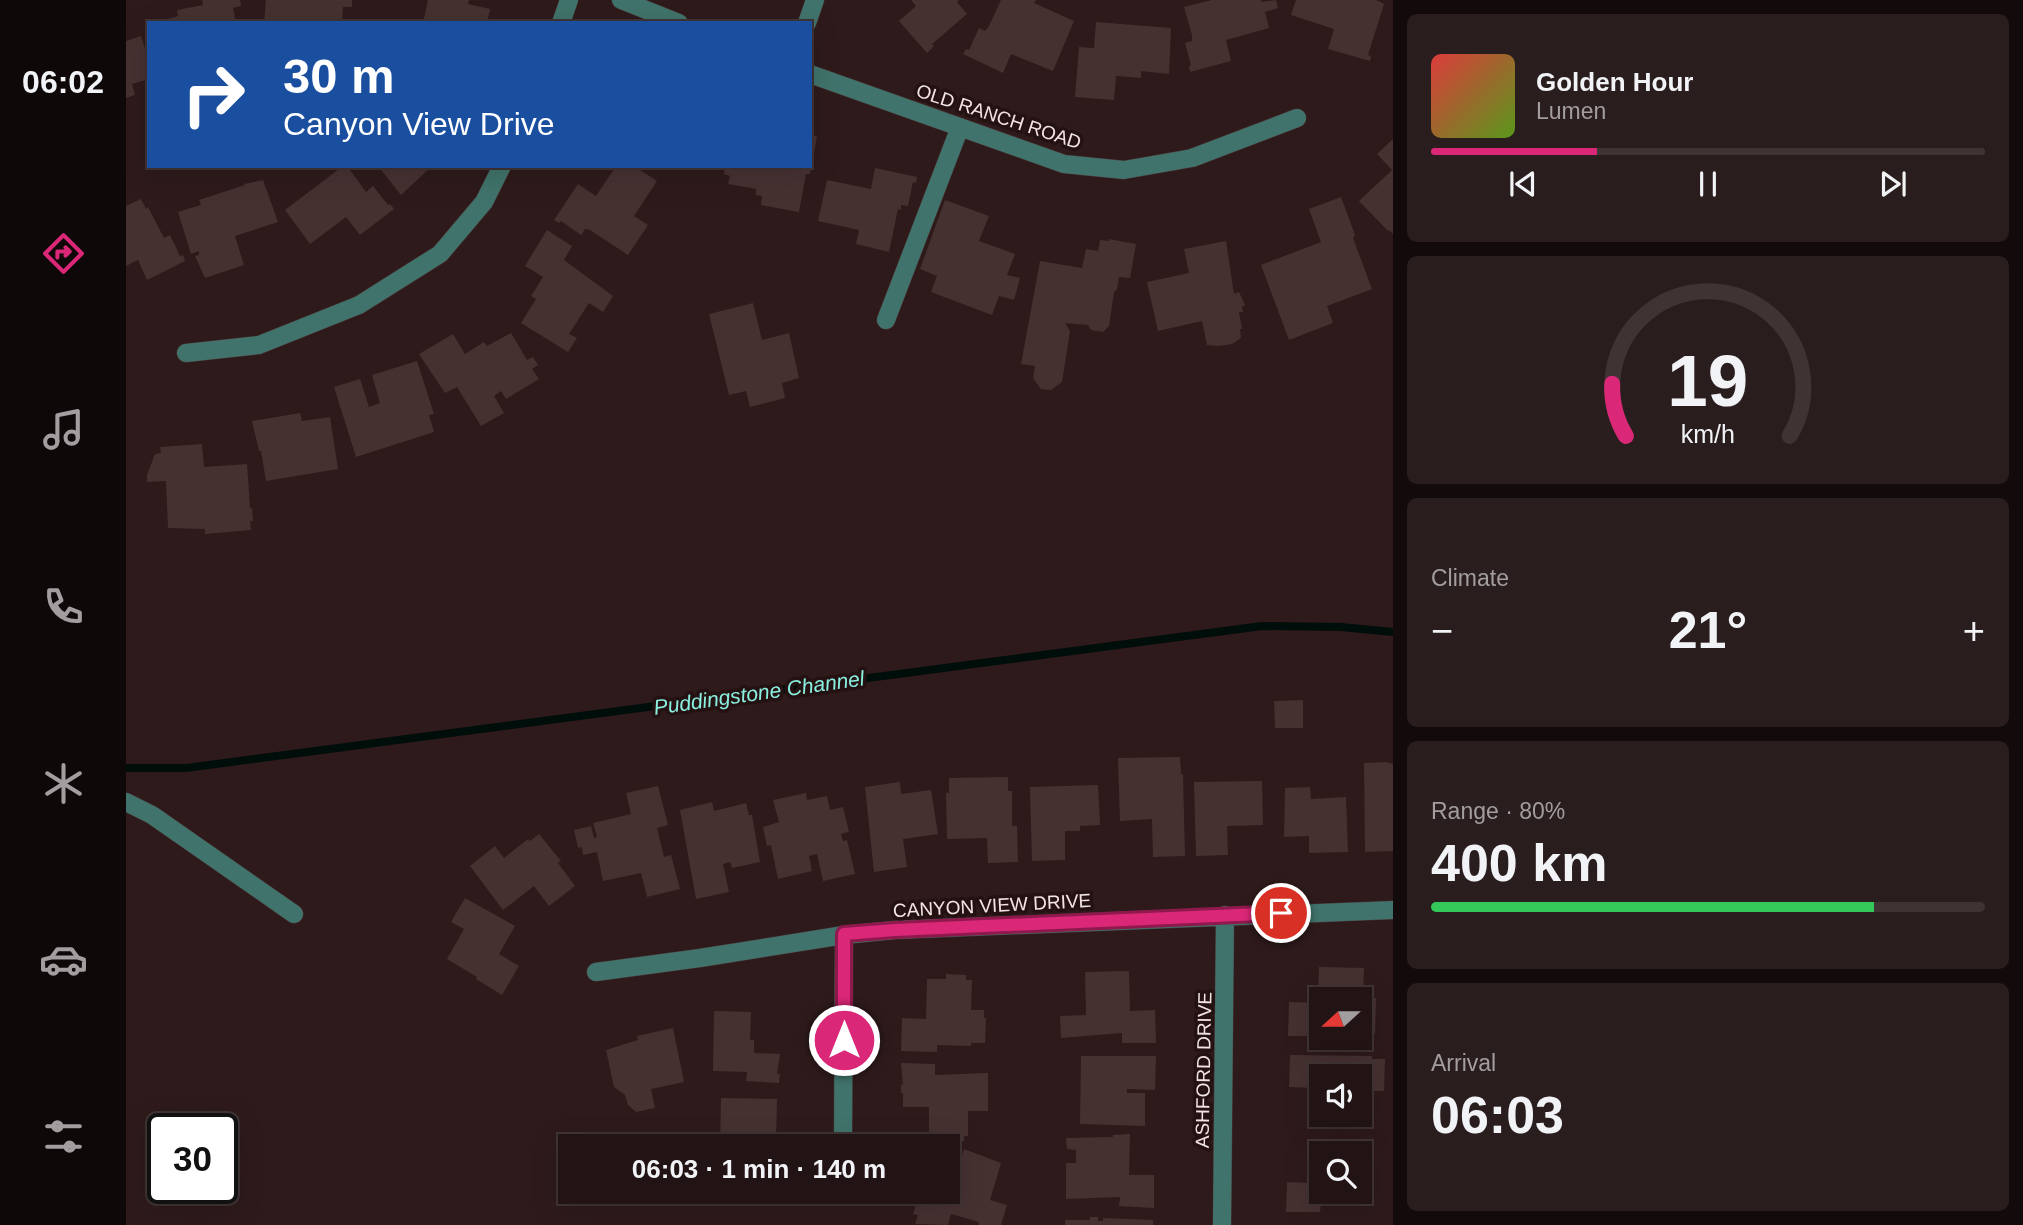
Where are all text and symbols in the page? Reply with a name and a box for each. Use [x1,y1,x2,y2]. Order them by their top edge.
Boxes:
icon: right [168,49,259,140]
text: 30 m [283,49,395,103]
text: 06:02 [22,64,104,100]
text: Golden Hour [1536,67,1693,97]
street label: OLD RANCH ROAD [914,80,1084,153]
text: Lumen [1536,98,1606,124]
text: Canyon View Drive [283,106,555,142]
icon: previous [1504,165,1542,203]
icon: pause [1689,165,1727,203]
icon: next [1874,165,1912,203]
icon: directions [39,229,88,278]
text: 19 [1668,341,1748,422]
icon: music [39,405,88,454]
text: km/h [1681,420,1735,448]
text: Climate [1431,565,1509,591]
icon: phone [39,582,88,631]
text: 21° [1669,601,1747,659]
text: − [1431,610,1453,652]
text: + [1963,610,1985,652]
water label: Puddingstone Channel [652,666,867,719]
icon: climate [39,759,88,808]
text: Range · 80% [1431,798,1565,824]
text: 400 km [1431,834,1607,892]
pin [1251,883,1311,943]
street label: CANYON VIEW DRIVE [892,890,1092,921]
icon: arrive [1262,894,1300,932]
icon: car [39,935,88,984]
north arrow [1309,987,1372,1050]
map controls [1309,987,1372,1204]
street label: ASHFORD DRIVE [1192,992,1215,1148]
position arrow [807,1003,881,1077]
text: Arrival [1431,1050,1496,1076]
button: sound [1309,1064,1372,1127]
text: 06:03 [1431,1086,1564,1144]
icon: filters [39,1112,88,1161]
speed limit sign: 30 [147,1113,238,1204]
button: search [1309,1141,1372,1204]
text: 06:03 · 1 min · 140 m [632,1154,886,1184]

